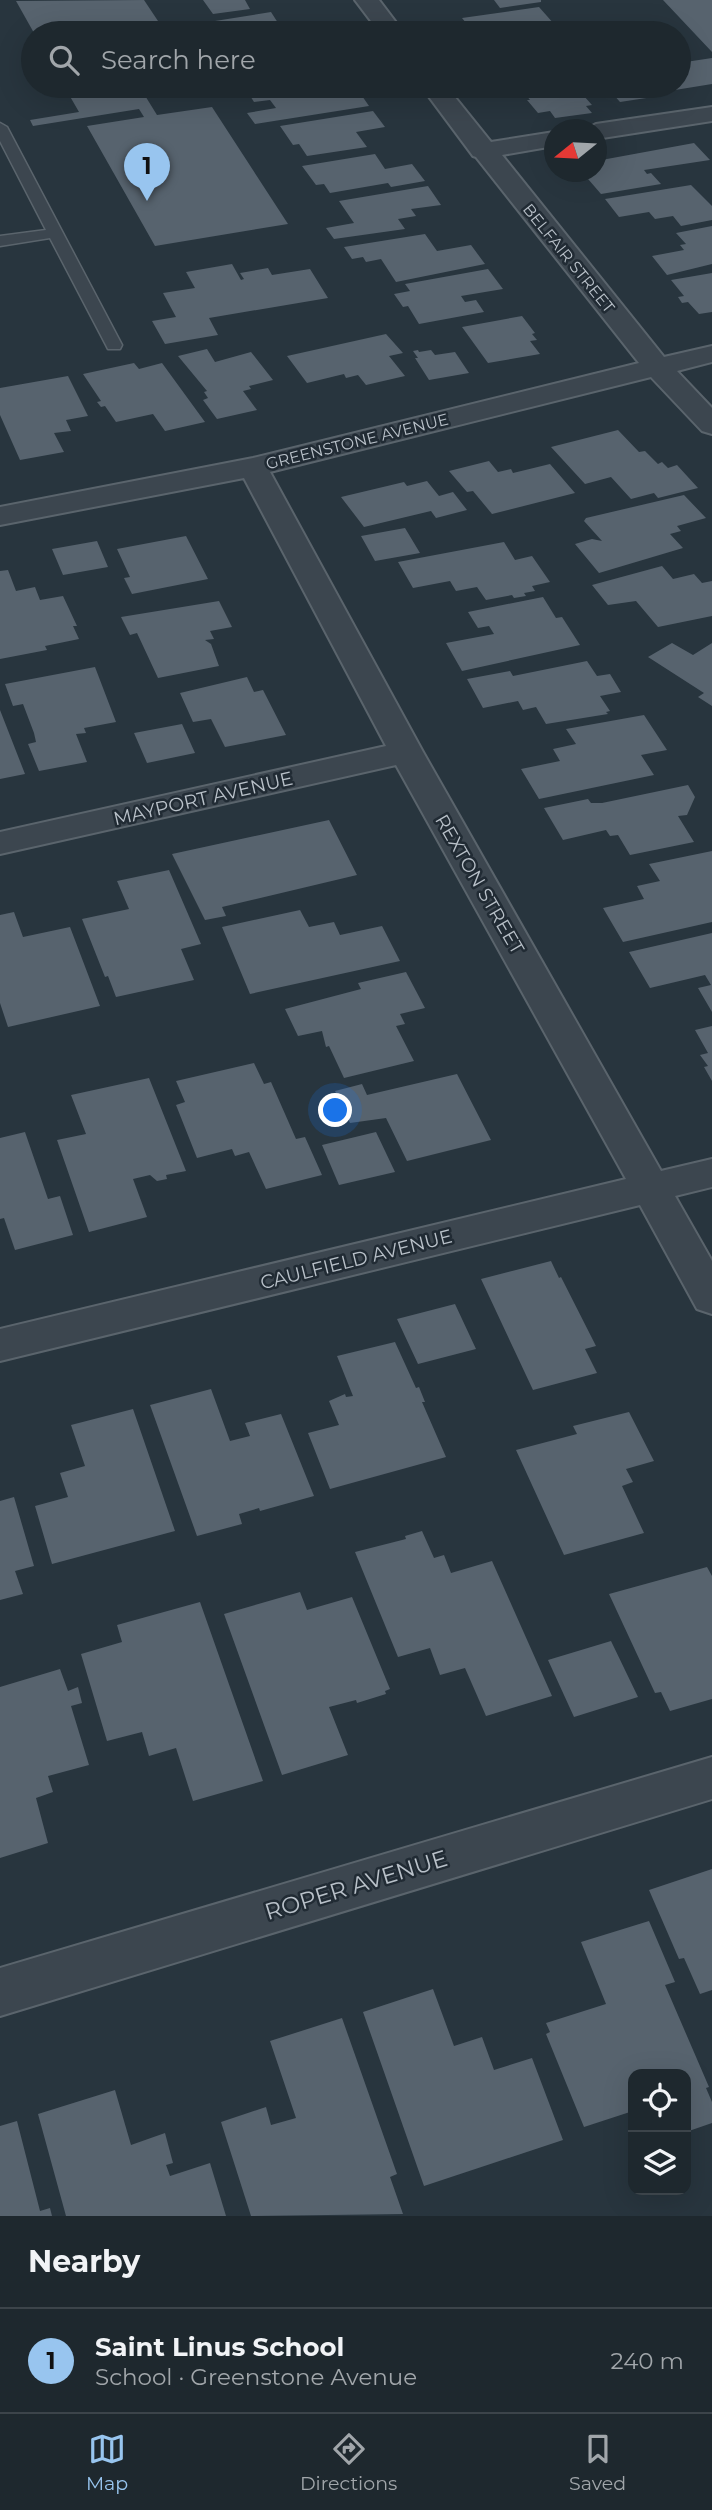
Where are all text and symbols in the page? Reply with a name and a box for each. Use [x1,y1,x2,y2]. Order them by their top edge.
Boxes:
search box [21,21,691,98]
icon: search [45,41,83,79]
text: Search here [101,44,256,76]
north arrow [544,119,607,182]
pin: 1 [124,143,170,201]
street label: BELFAIR STREET [519,200,619,317]
street label: GREENSTONE AVENUE [264,410,450,473]
street label: MAYPORT AVENUE [111,767,295,830]
street label: REXTON STREET [430,810,529,958]
your location [318,1093,352,1127]
street label: CAULFIELD AVENUE [258,1225,454,1294]
street label: ROPER AVENUE [261,1844,451,1926]
map controls [628,2069,691,2195]
button: locate [628,2069,691,2132]
button: layers [628,2132,691,2195]
text: Nearby [28,2243,140,2280]
text: Saint Linus School [95,2331,344,2363]
text: 1 [46,2347,56,2375]
text: 240 m [611,2347,684,2375]
text: School · Greenstone Avenue [95,2363,417,2391]
tab: Map [86,2430,128,2495]
tab: Directions [300,2430,397,2495]
tab: Saved [569,2430,626,2495]

